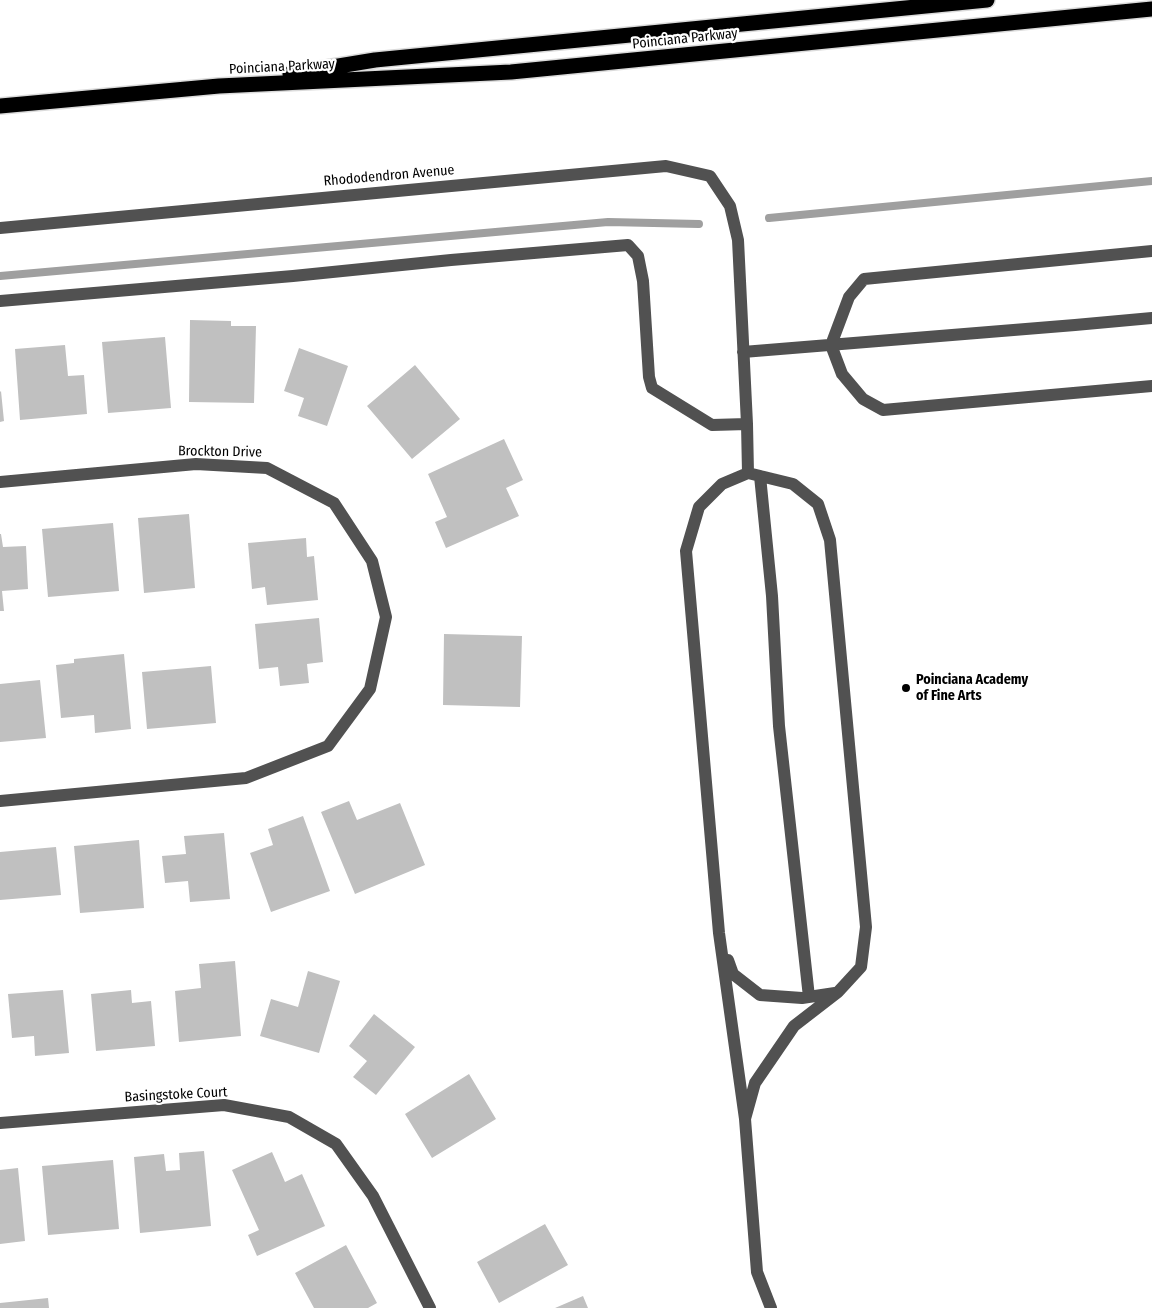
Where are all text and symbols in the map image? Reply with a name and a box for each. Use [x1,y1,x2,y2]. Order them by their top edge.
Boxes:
street label: Poinciana Parkway [631,25,739,53]
street label: Poinciana Parkway [229,56,335,78]
street label: Rhododendron Avenue [323,162,455,190]
street label: Brockton Drive [178,443,262,461]
place label: Poinciana Academy of Fine Arts [916,672,1028,704]
marker: Poinciana Academy of Fine Arts [900,682,912,694]
street label: Basingstoke Court [124,1084,228,1106]

